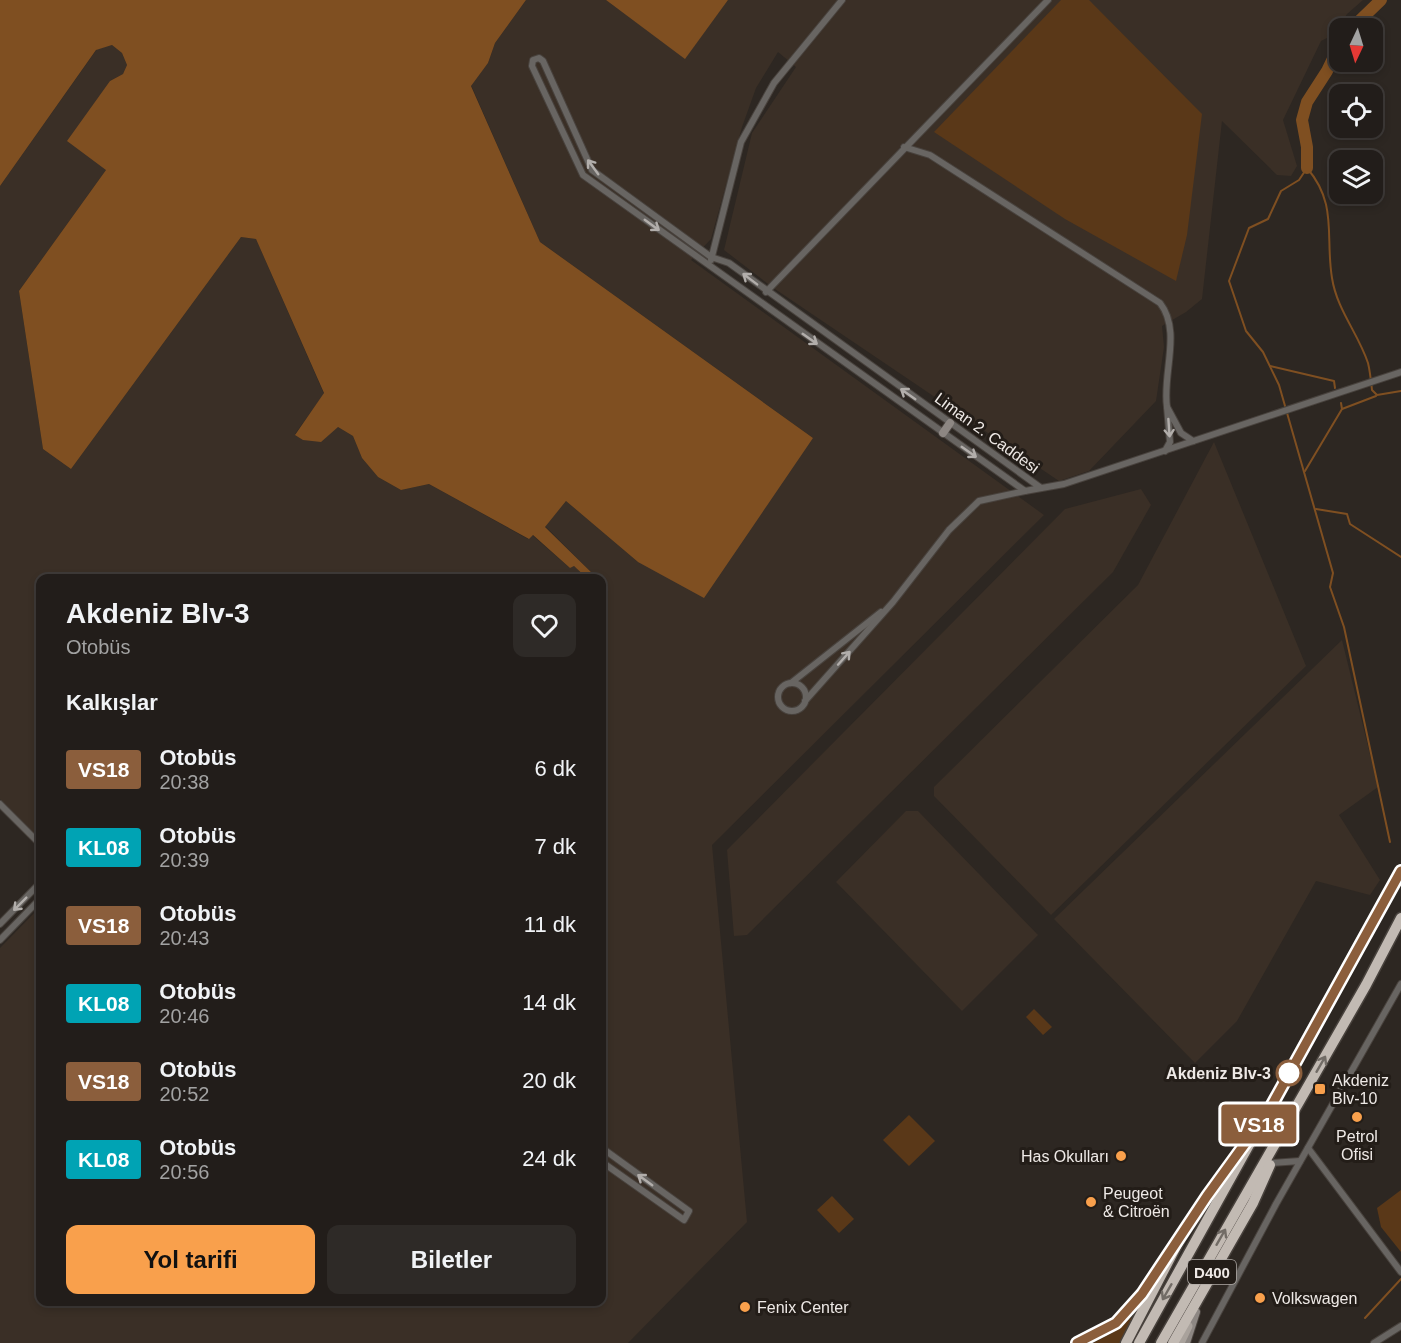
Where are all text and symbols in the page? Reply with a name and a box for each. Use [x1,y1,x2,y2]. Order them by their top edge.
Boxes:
north arrow [1329,18,1383,72]
map controls [1329,18,1383,204]
button: locate [1329,84,1383,138]
button: layers [1329,150,1383,204]
one-way arrow [587,159,600,175]
one-way arrow [643,219,659,231]
one-way arrow [742,273,758,286]
one-way arrow [802,333,818,345]
one-way arrow [901,388,917,400]
street label: Liman 2. Caddesi [932,390,1042,476]
one-way arrow [1164,418,1175,438]
one-way arrow [961,446,977,458]
button: heart [513,594,576,657]
text: Akdeniz Blv-3 [66,598,250,629]
text: Otobüs [66,636,130,658]
one-way arrow [837,650,851,665]
text: Kalkışlar [66,690,158,715]
text: Otobüs [159,745,236,770]
text: 6 dk [534,756,576,781]
text: VS18 [78,758,129,781]
text: 20:38 [159,771,209,793]
text: Otobüs [159,823,236,848]
text: 7 dk [534,834,576,859]
text: KL08 [78,836,129,859]
text: 20:39 [159,849,209,871]
one-way arrow [13,896,28,911]
text: Otobüs [159,901,236,926]
text: 11 dk [524,912,576,937]
text: VS18 [78,914,129,937]
text: 20:43 [159,927,209,949]
text: Otobüs [159,979,236,1004]
text: 14 dk [522,990,576,1015]
text: KL08 [78,992,129,1015]
text: 20:46 [159,1005,209,1027]
one-way arrow [1315,1056,1327,1073]
text: Otobüs [159,1057,236,1082]
marker: Akdeniz Blv-3 [1276,1060,1302,1086]
place label: Akdeniz Blv-3 [1166,1065,1271,1082]
text: 20 dk [522,1068,576,1093]
text: VS18 [78,1070,129,1093]
place label: Akdeniz Blv-10 [1332,1072,1389,1107]
marker: Akdeniz Blv-10 [1313,1082,1327,1096]
text: 20:52 [159,1083,209,1105]
line badge: VS18 [1217,1104,1301,1144]
marker: Petrol Ofisi [1350,1110,1364,1124]
text: VS18 [1233,1113,1285,1136]
place label: Petrol Ofisi [1336,1128,1378,1163]
text: Otobüs [159,1135,236,1160]
text: 24 dk [522,1146,576,1171]
text: KL08 [78,1148,129,1171]
place label: Has Okulları [1021,1148,1109,1165]
marker: Has Okulları [1114,1149,1128,1163]
text: 20:56 [159,1161,209,1183]
one-way arrow [638,1174,654,1186]
place label: Peugeot & Citroën [1103,1185,1170,1220]
marker: Peugeot & Citroën [1084,1195,1098,1209]
button: Yol tarifi [66,1225,315,1294]
button: Biletler [327,1225,576,1294]
one-way arrow [1216,1229,1227,1247]
road number: D400 [1188,1260,1236,1284]
one-way arrow [1161,1282,1172,1300]
place label: Volkswagen [1272,1290,1357,1307]
marker: Volkswagen [1253,1291,1267,1305]
place label: Fenix Center [757,1299,849,1316]
marker: Fenix Center [738,1300,752,1314]

